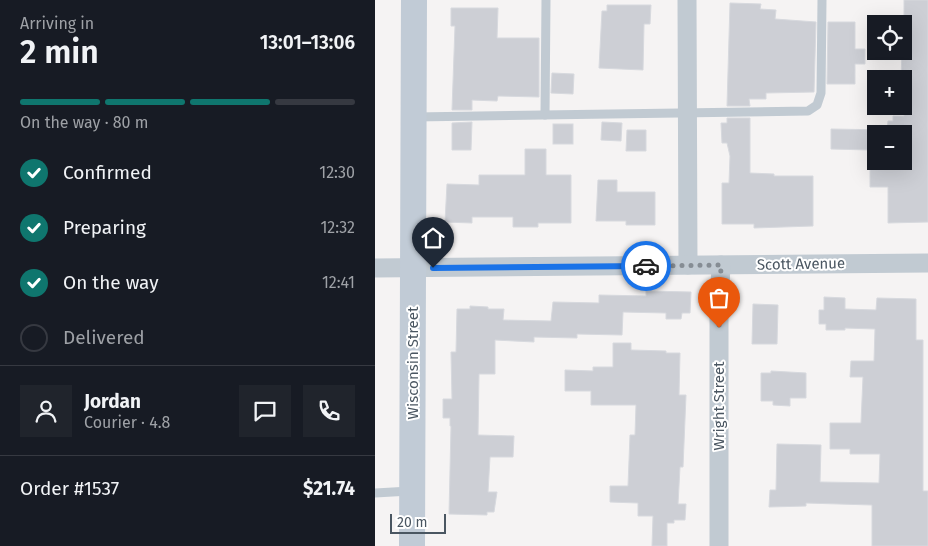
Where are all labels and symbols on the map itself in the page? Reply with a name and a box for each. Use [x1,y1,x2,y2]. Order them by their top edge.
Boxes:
pin [412,217,454,268]
courier [621,241,671,291]
street label: Scott Avenue [757,254,845,274]
pin [698,277,740,328]
street label: Wisconsin Street [404,306,422,419]
street label: Wright Street [710,361,728,451]
scale bar [390,511,446,534]

